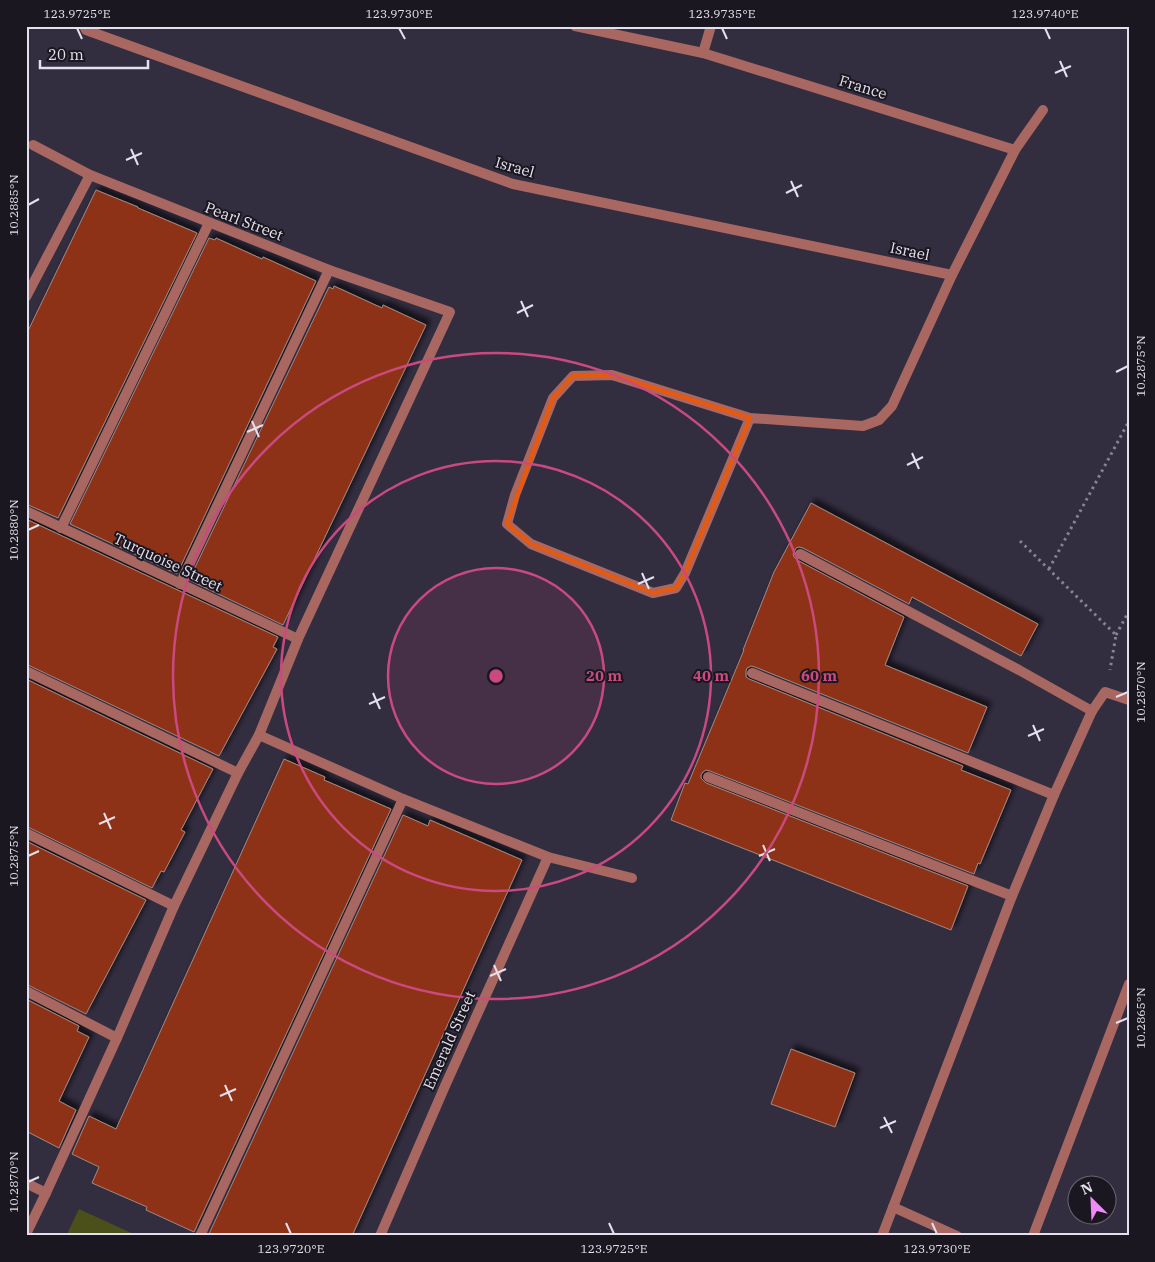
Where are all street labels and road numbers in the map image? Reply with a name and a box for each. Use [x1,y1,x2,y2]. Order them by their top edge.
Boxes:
street label: France [837,71,889,103]
street label: Israel [493,152,537,182]
street label: Pearl Street [202,197,286,245]
street label: Israel [889,238,931,264]
street label: Turquoise Street [111,528,225,596]
street label: Emerald Street [419,988,479,1092]

